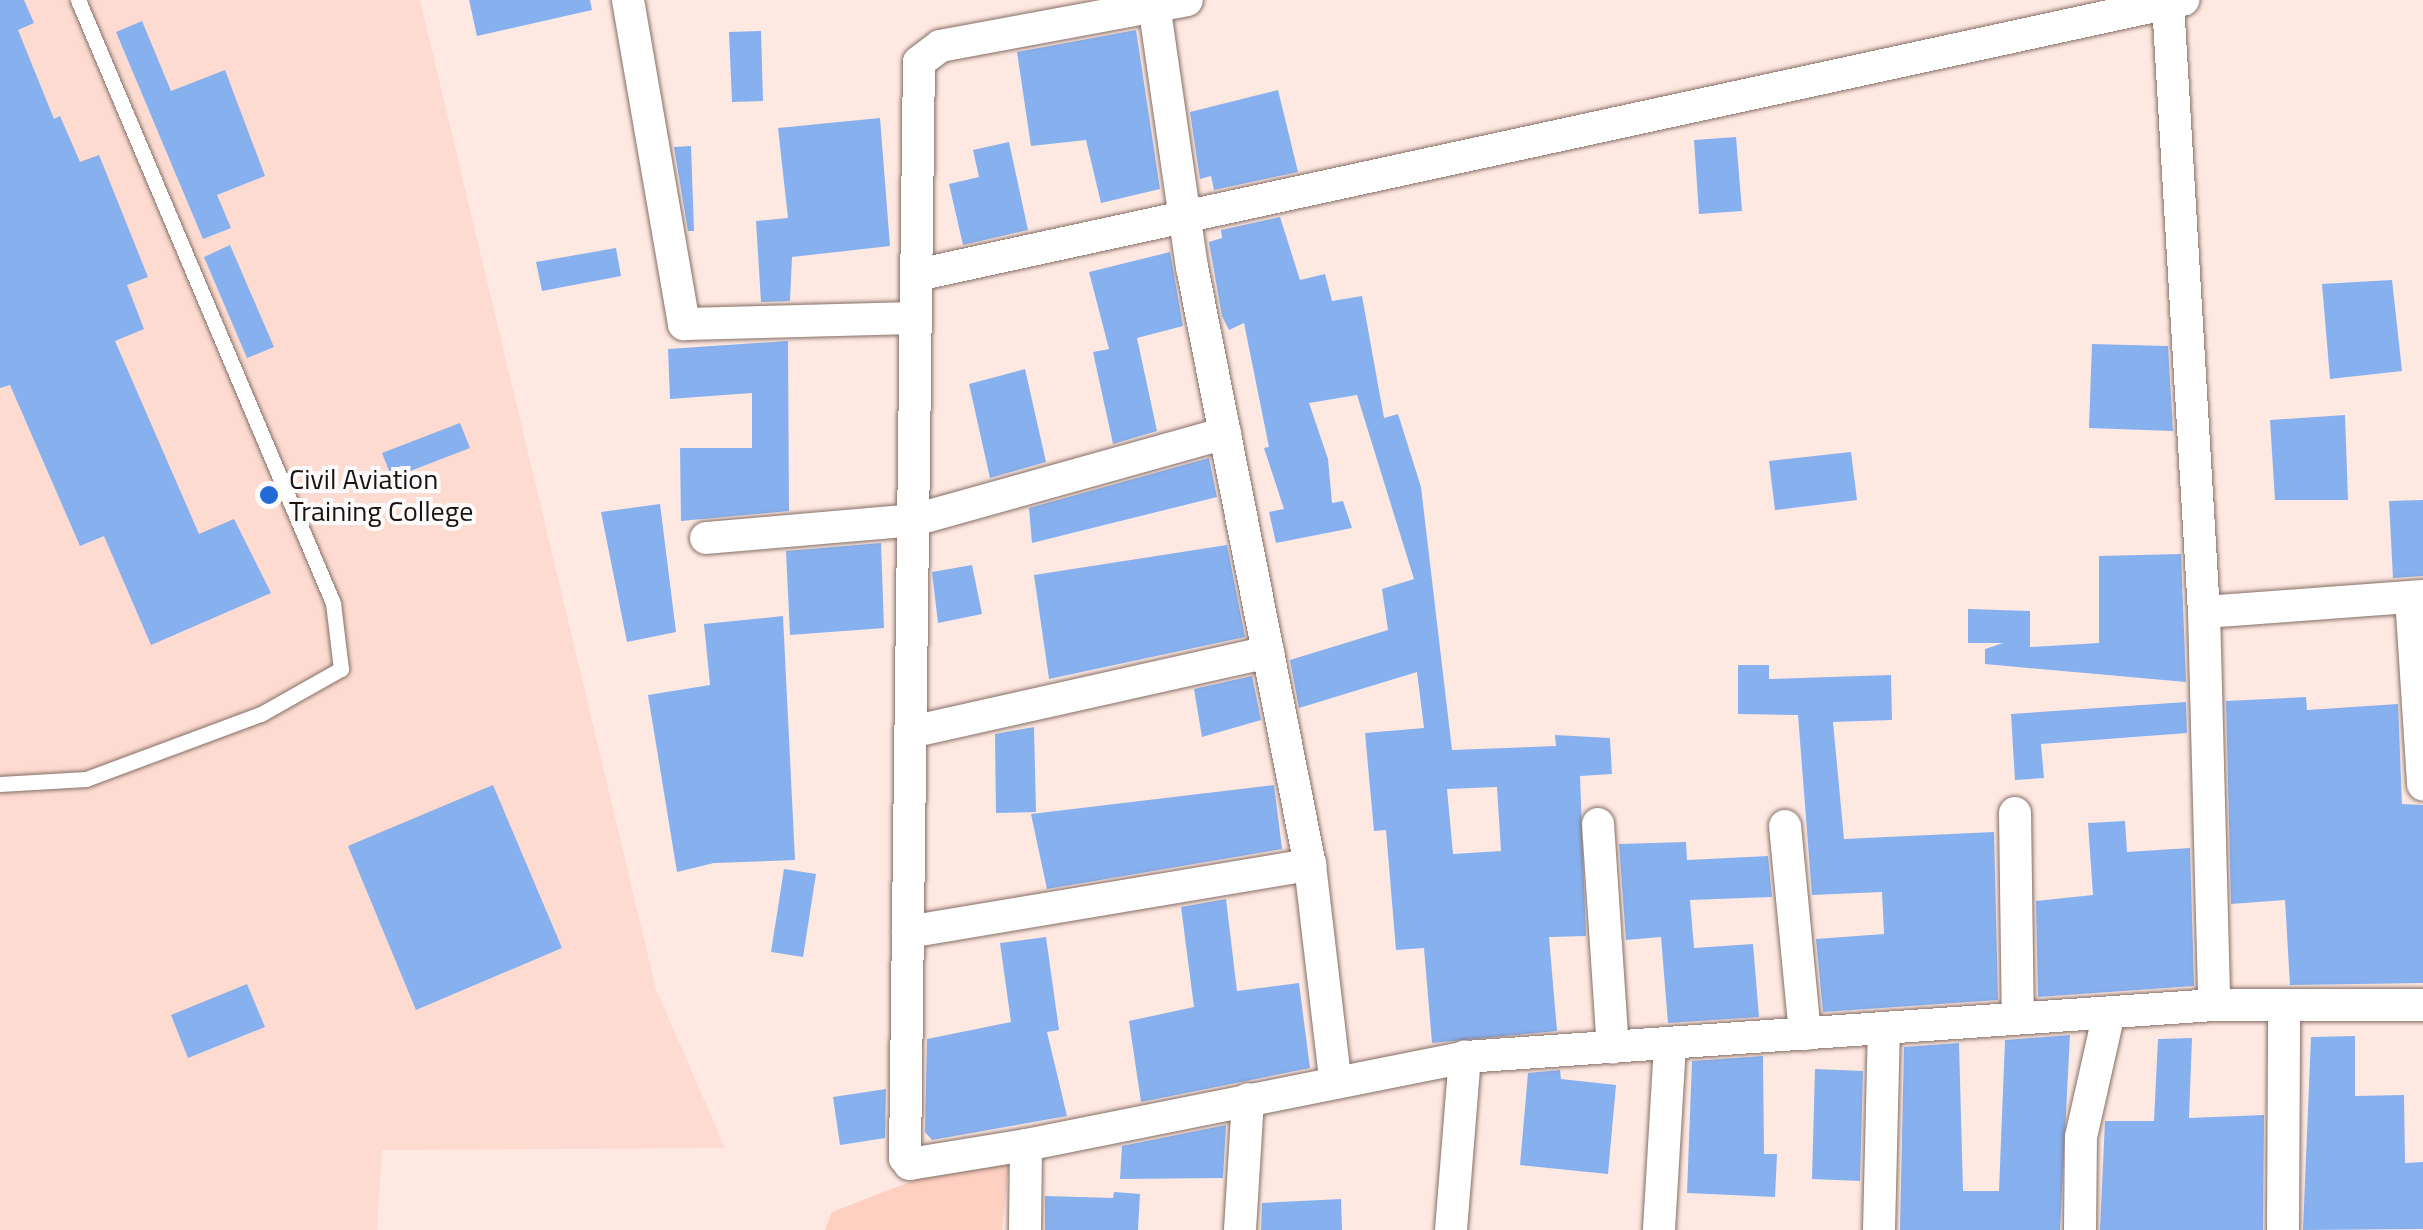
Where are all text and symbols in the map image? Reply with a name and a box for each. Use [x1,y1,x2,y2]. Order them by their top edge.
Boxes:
place label: Civil Aviation Training College [289,462,473,528]
marker: Civil Aviation Training College [258,484,280,506]

